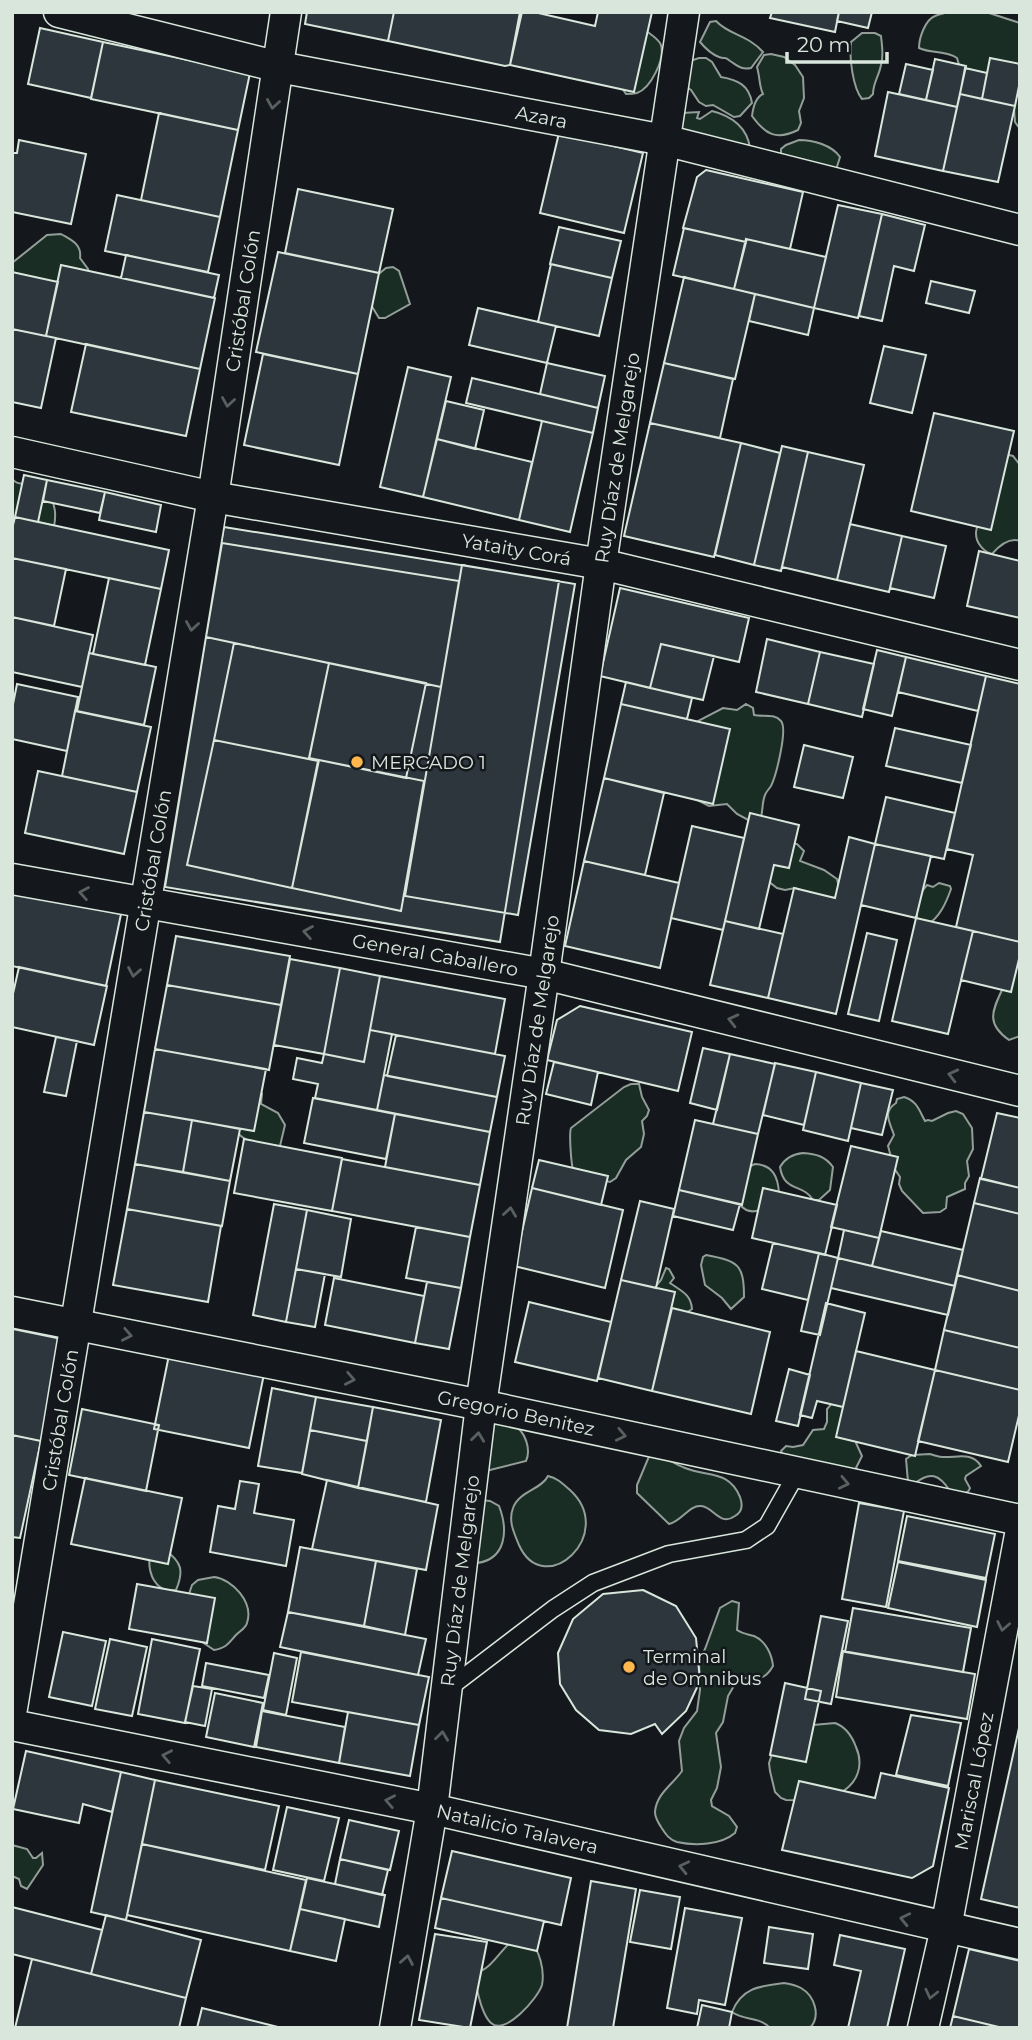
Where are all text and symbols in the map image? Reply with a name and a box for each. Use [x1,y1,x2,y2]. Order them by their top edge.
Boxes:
scale bar [787,21,887,65]
text: 20 m [797,32,851,57]
one-way arrow [266,98,281,110]
street label: Azara [514,101,570,133]
street label: Cristóbal Colón [220,228,265,374]
street label: Ruy Díaz de Melgarejo [590,351,644,565]
one-way arrow [220,396,235,408]
street label: Yataity Corá [460,529,573,570]
one-way arrow [185,620,200,632]
place label: MERCADO 1 [371,751,486,774]
marker: MERCADO 1 [349,754,365,770]
street label: Cristóbal Colón [130,788,176,933]
one-way arrow [78,886,90,901]
street label: Ruy Díaz de Melgarejo [510,913,564,1127]
one-way arrow [302,926,314,941]
street label: General Caballero [350,928,520,981]
one-way arrow [127,966,142,977]
one-way arrow [727,1014,739,1028]
one-way arrow [948,1068,960,1083]
one-way arrow [502,1206,517,1218]
one-way arrow [121,1327,133,1342]
street label: Cristóbal Colón [37,1347,83,1493]
one-way arrow [344,1371,356,1386]
street label: Gregorio Benitez [435,1385,597,1440]
one-way arrow [615,1427,627,1441]
one-way arrow [470,1431,485,1443]
street label: Ruy Díaz de Melgarejo [435,1474,484,1688]
one-way arrow [838,1475,850,1489]
one-way arrow [996,1620,1011,1632]
place label: Terminal de Omnibus [643,1645,761,1690]
marker: Terminal de Omnibus [621,1659,637,1675]
street label: Mariscal López [949,1710,998,1852]
one-way arrow [434,1730,449,1742]
one-way arrow [161,1750,173,1765]
one-way arrow [384,1794,396,1809]
street label: Natalicio Talavera [434,1799,601,1858]
one-way arrow [678,1861,690,1876]
one-way arrow [899,1912,911,1927]
one-way arrow [399,1955,414,1966]
one-way arrow [924,1988,939,2000]

